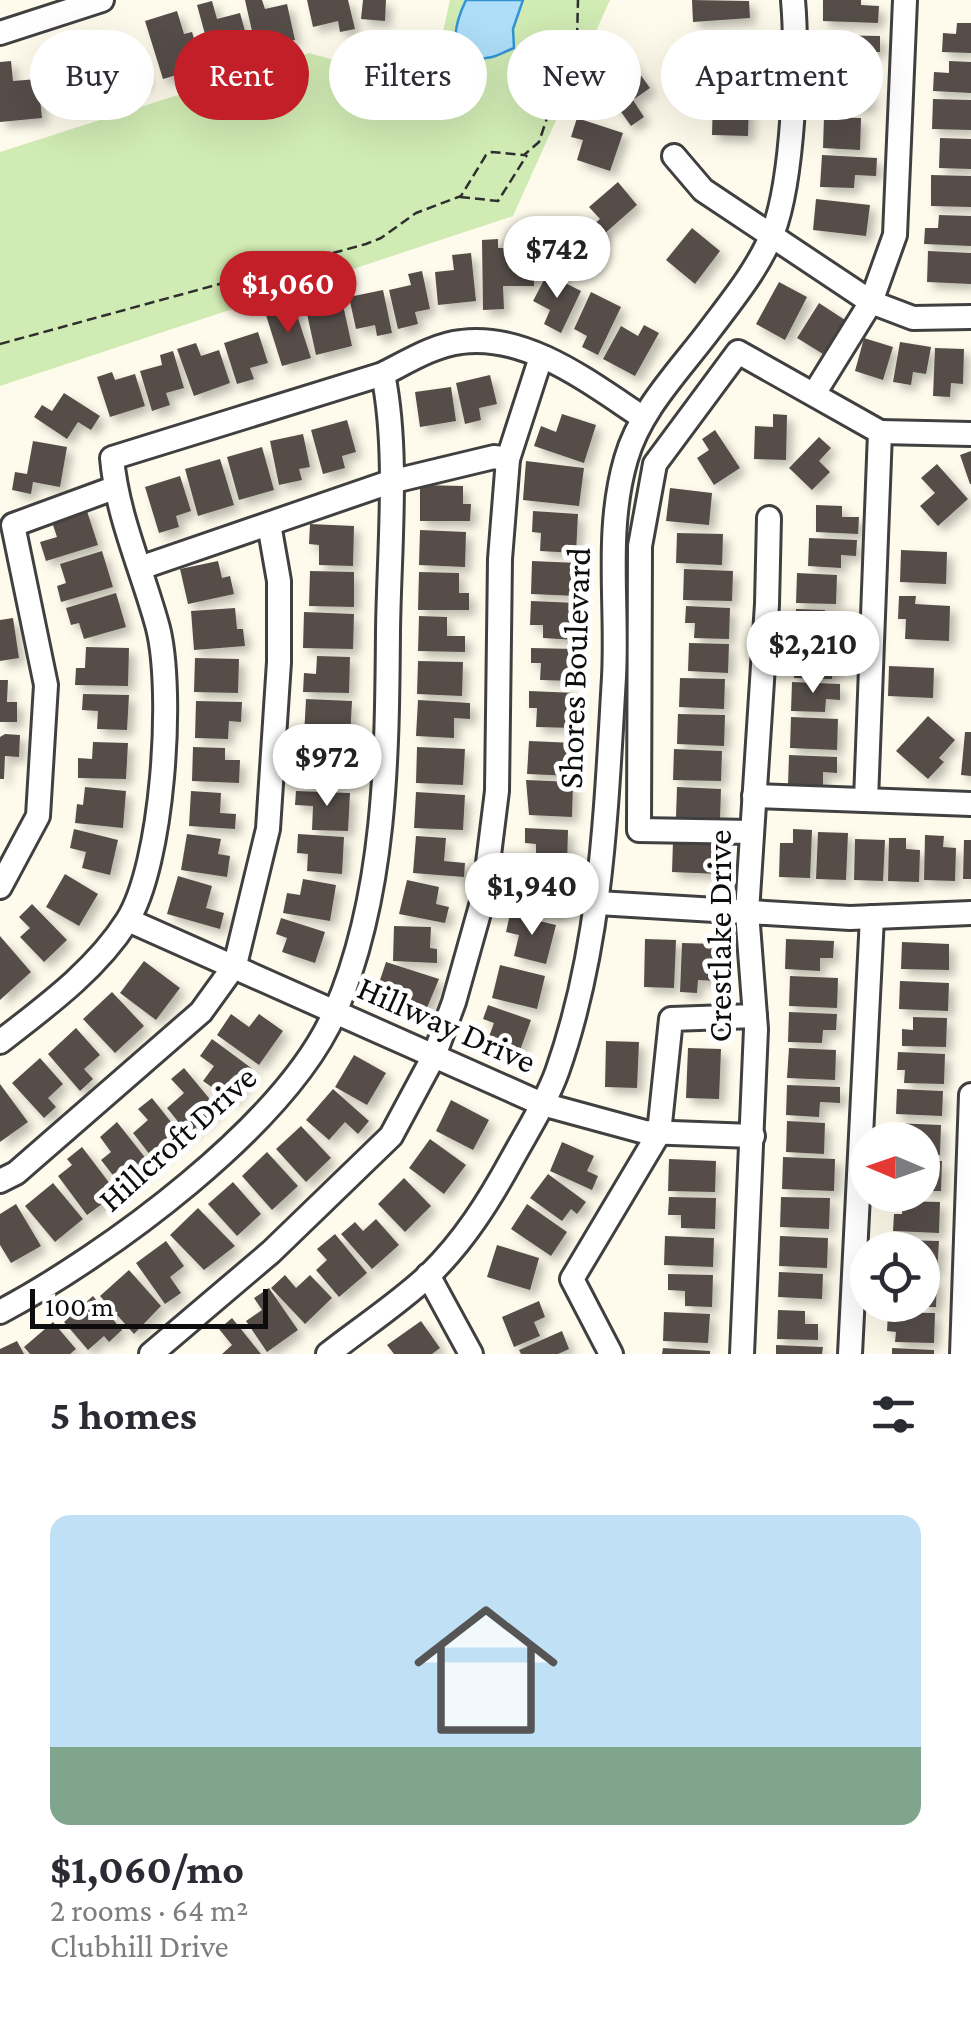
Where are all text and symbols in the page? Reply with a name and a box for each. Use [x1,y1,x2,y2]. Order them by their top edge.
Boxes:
chip: Buy [30,30,154,120]
chip: Rent [174,30,309,120]
chip: Filters [329,30,487,120]
chip: New [507,30,641,120]
chip: Apartment [661,30,883,120]
pin: $742 [498,216,616,301]
text: $742 [525,230,589,266]
pin: $1,060 [207,251,369,336]
text: $1,060 [241,265,335,301]
street label: Shores Boulevard [551,547,598,789]
pin: $2,210 [732,611,894,696]
text: $2,210 [769,625,857,661]
pin: $972 [268,724,386,809]
text: $972 [295,738,359,774]
street label: Crestlake Drive [700,830,739,1042]
pin: $1,940 [451,853,613,938]
text: $1,940 [487,867,577,903]
street label: Hillway Drive [352,968,542,1081]
street label: Hillcroft Drive [90,1057,264,1219]
north arrow [850,1122,940,1212]
map controls [850,1122,940,1322]
button: locate [850,1232,940,1322]
scale bar [30,1284,268,1328]
text: 100 m [45,1291,114,1322]
icon: filters [866,1387,921,1442]
text: 5 homes [50,1391,197,1438]
icon: home [396,1580,576,1760]
text: $1,060/mo [50,1845,244,1892]
text: 2 rooms · 64 m² [50,1892,248,1928]
text: Clubhill Drive [50,1928,229,1964]

